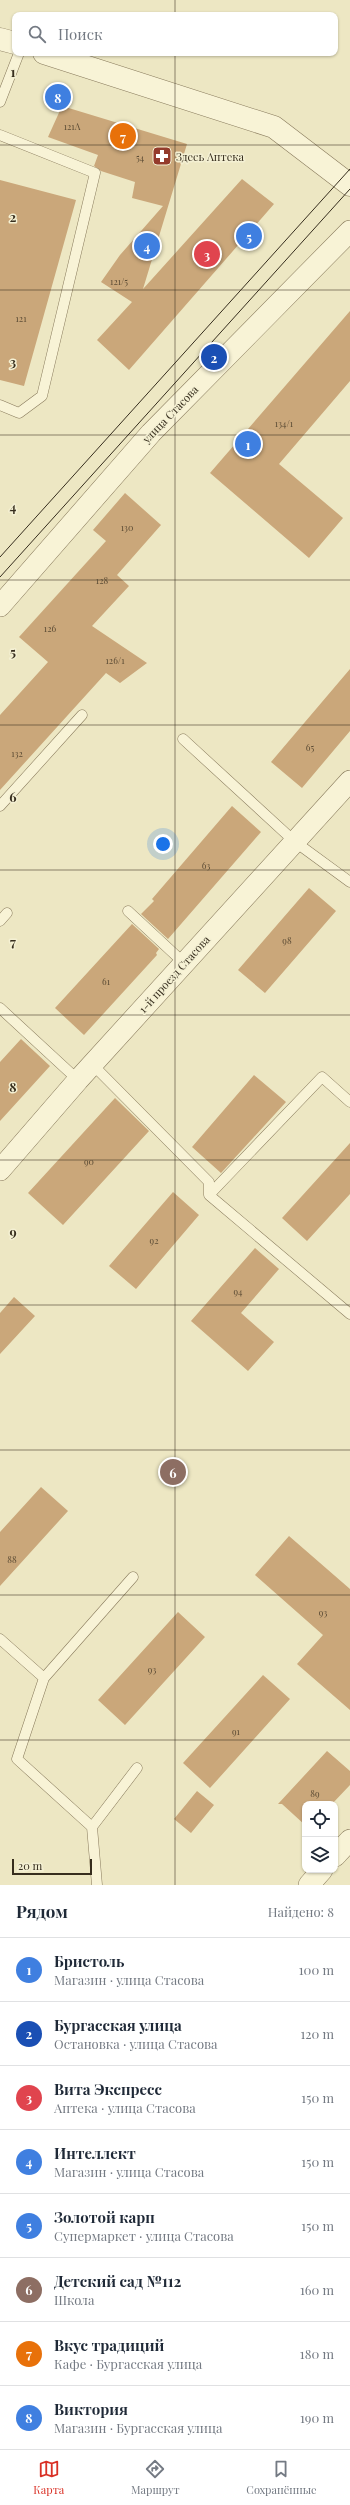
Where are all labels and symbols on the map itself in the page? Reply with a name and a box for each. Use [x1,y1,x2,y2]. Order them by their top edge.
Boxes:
text: 1 [11,63,16,80]
pin: 8 [45,82,71,112]
house number: 121А [64,120,81,132]
pin: 7 [110,121,136,151]
pharmacy icon: Здесь Аптека [151,145,173,167]
place label: Здесь Аптека [176,149,245,164]
house number: 54 [136,151,145,163]
text: 2 [10,208,17,225]
pin: 5 [236,221,262,251]
pin: 4 [134,231,160,261]
pin: 3 [194,239,220,269]
house number: 121/5 [110,275,128,287]
house number: 121 [16,312,27,324]
pin: 2 [201,342,227,372]
text: 3 [10,353,16,370]
street label: улица Стасова [138,382,202,447]
house number: 134/1 [275,417,294,429]
pin: 1 [235,429,261,459]
text: 4 [10,498,17,515]
house number: 130 [121,521,133,533]
house number: 128 [96,574,108,586]
house number: 126 [44,622,56,634]
text: 5 [10,643,16,660]
house number: 126/1 [106,654,125,666]
house number: 65 [306,741,314,753]
house number: 132 [11,747,23,759]
text: 6 [9,788,17,805]
your location [153,834,173,854]
house number: 63 [202,859,210,871]
street label: 1-й проезд Стасова [135,932,213,1016]
text: 7 [10,933,16,950]
house number: 98 [282,934,292,946]
house number: 61 [102,975,111,987]
text: 8 [9,1078,17,1095]
house number: 90 [84,1155,94,1167]
text: 9 [9,1223,17,1240]
house number: 92 [150,1234,158,1246]
house number: 94 [233,1285,243,1297]
pin: 6 [160,1457,186,1487]
house number: 88 [7,1553,17,1565]
house number: 93 [319,1606,327,1618]
house number: 93 [148,1663,156,1675]
house number: 91 [232,1725,241,1737]
house number: 89 [310,1787,320,1799]
scale bar [12,1857,92,1876]

